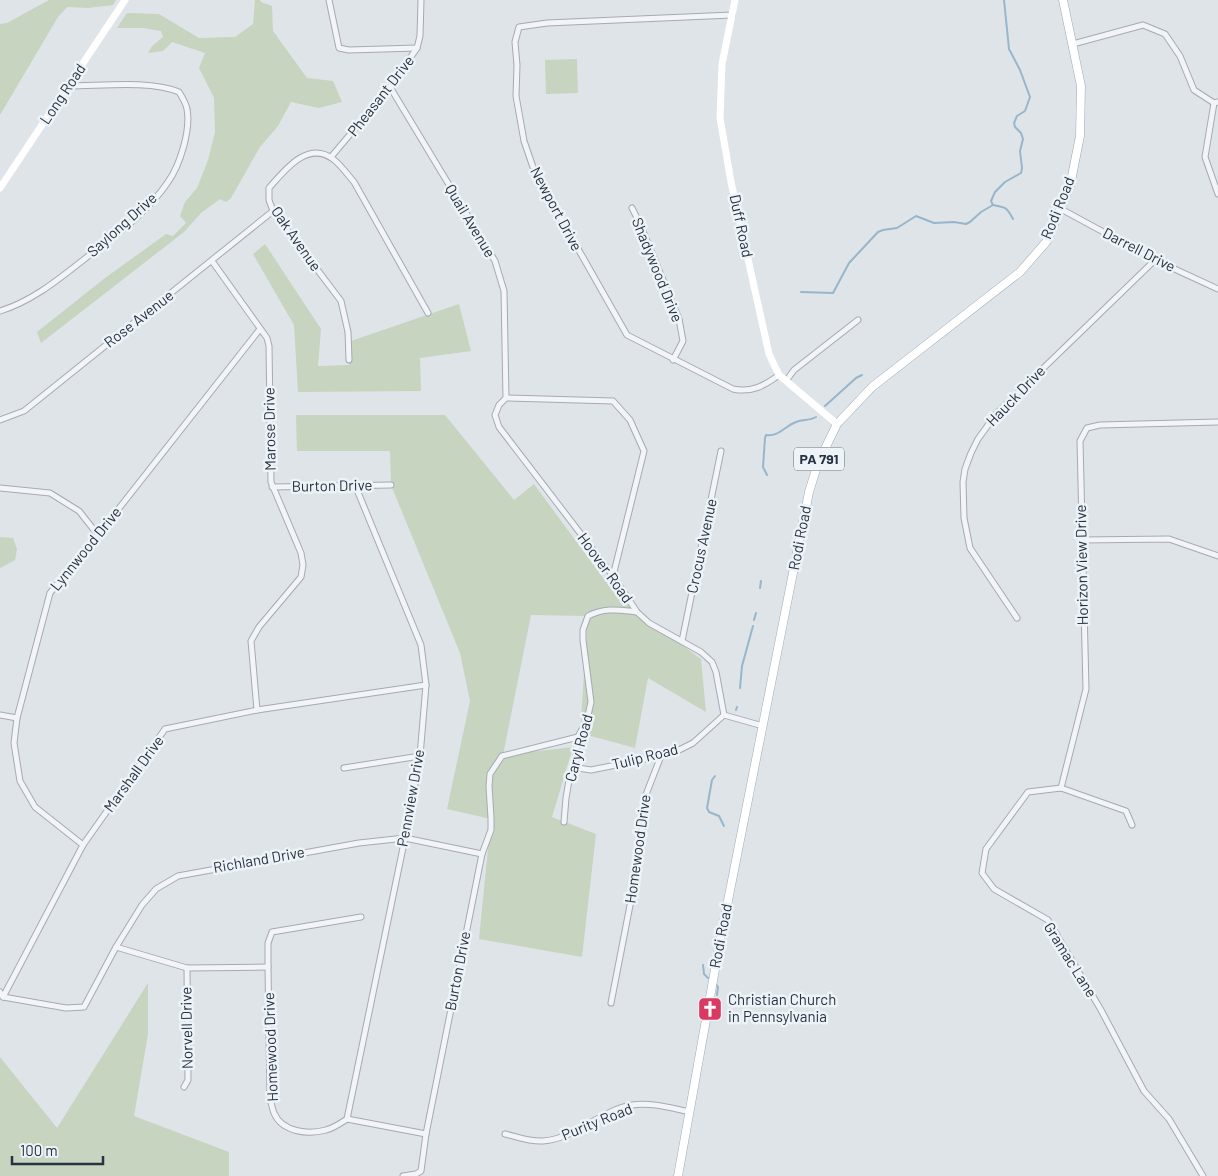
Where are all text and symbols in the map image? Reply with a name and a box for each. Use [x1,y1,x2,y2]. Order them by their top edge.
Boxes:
street label: Pheasant Drive [343,52,417,139]
street label: Long Road [35,60,89,127]
street label: Newport Drive [527,163,587,254]
street label: Rodi Road [1036,174,1078,241]
street label: Quail Avenue [442,181,500,260]
street label: Saylong Drive [83,188,160,260]
street label: Duff Road [727,193,757,259]
street label: Oak Avenue [268,203,326,274]
street label: Shadywood Drive [629,215,687,325]
street label: Darrell Drive [1100,223,1179,275]
street label: Rose Avenue [100,286,177,351]
street label: Hauck Drive [982,361,1049,429]
street label: Marose Drive [259,387,279,471]
road number: PA 791 [794,448,844,470]
street label: Burton Drive [291,475,373,495]
street label: Crocus Avenue [682,497,720,595]
street label: Lynnwood Drive [46,503,125,594]
street label: Rodi Road [784,504,814,572]
street label: Horizon View Drive [1071,504,1091,626]
street label: Hoover Road [574,529,637,606]
street label: Caryl Road [560,712,596,783]
street label: Marshall Drive [99,732,167,815]
street label: Tulip Road [610,739,680,773]
street label: Pennview Drive [393,748,427,848]
street label: Homewood Drive [620,793,654,904]
street label: Richland Drive [212,842,306,876]
street label: Rodi Road [705,902,735,970]
street label: Gramac Lane [1041,919,1101,1000]
street label: Burton Drive [440,929,474,1012]
street label: Norvell Drive [176,987,196,1069]
place label: Christian Church in Pennsylvania [728,990,836,1025]
street label: Homewood Drive [259,992,281,1102]
church icon: Christian Church in Pennsylvania [697,996,723,1022]
street label: Purity Road [559,1099,635,1143]
scale bar [12,1134,104,1166]
text: 100 m [20,1141,58,1159]

